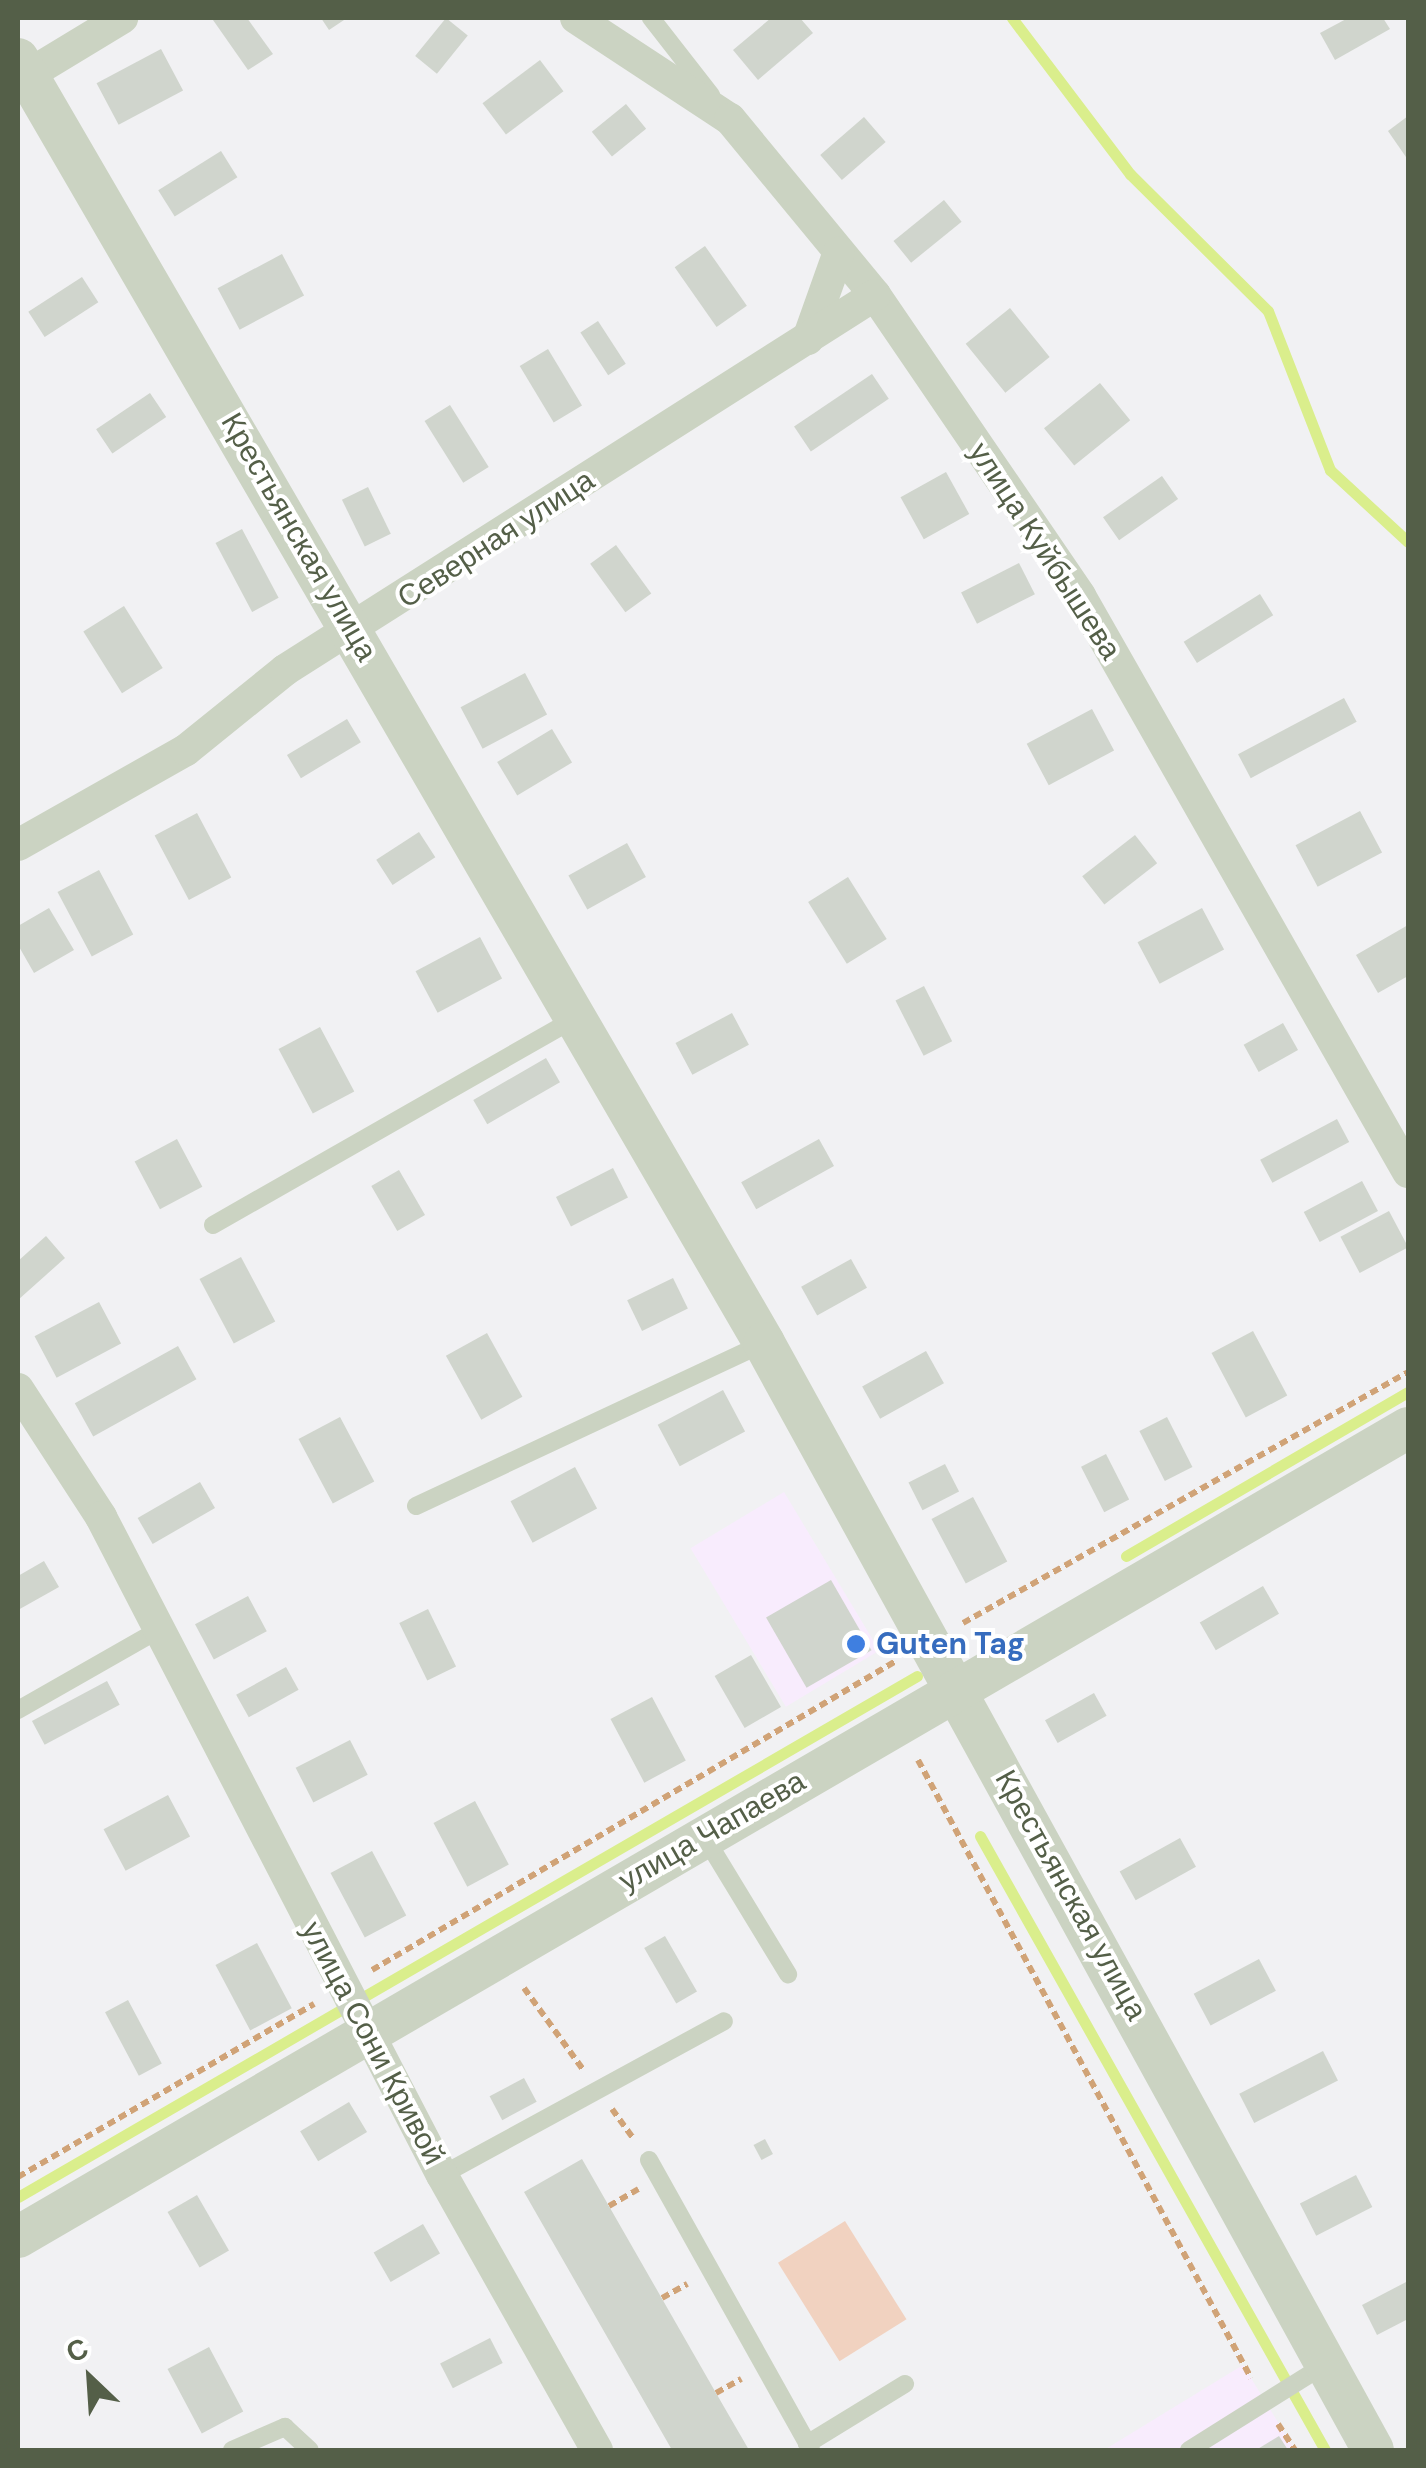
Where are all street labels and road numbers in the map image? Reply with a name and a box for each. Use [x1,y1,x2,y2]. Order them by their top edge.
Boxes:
street label: Крестьянская улица [213,407,385,667]
street label: улица Куйбышева [961,436,1129,666]
street label: Северная улица [391,462,601,616]
street label: улица Чапаева [612,1763,812,1899]
street label: Крестьянская улица [987,1764,1155,2026]
street label: улица Сони Кривой [294,1915,452,2171]

